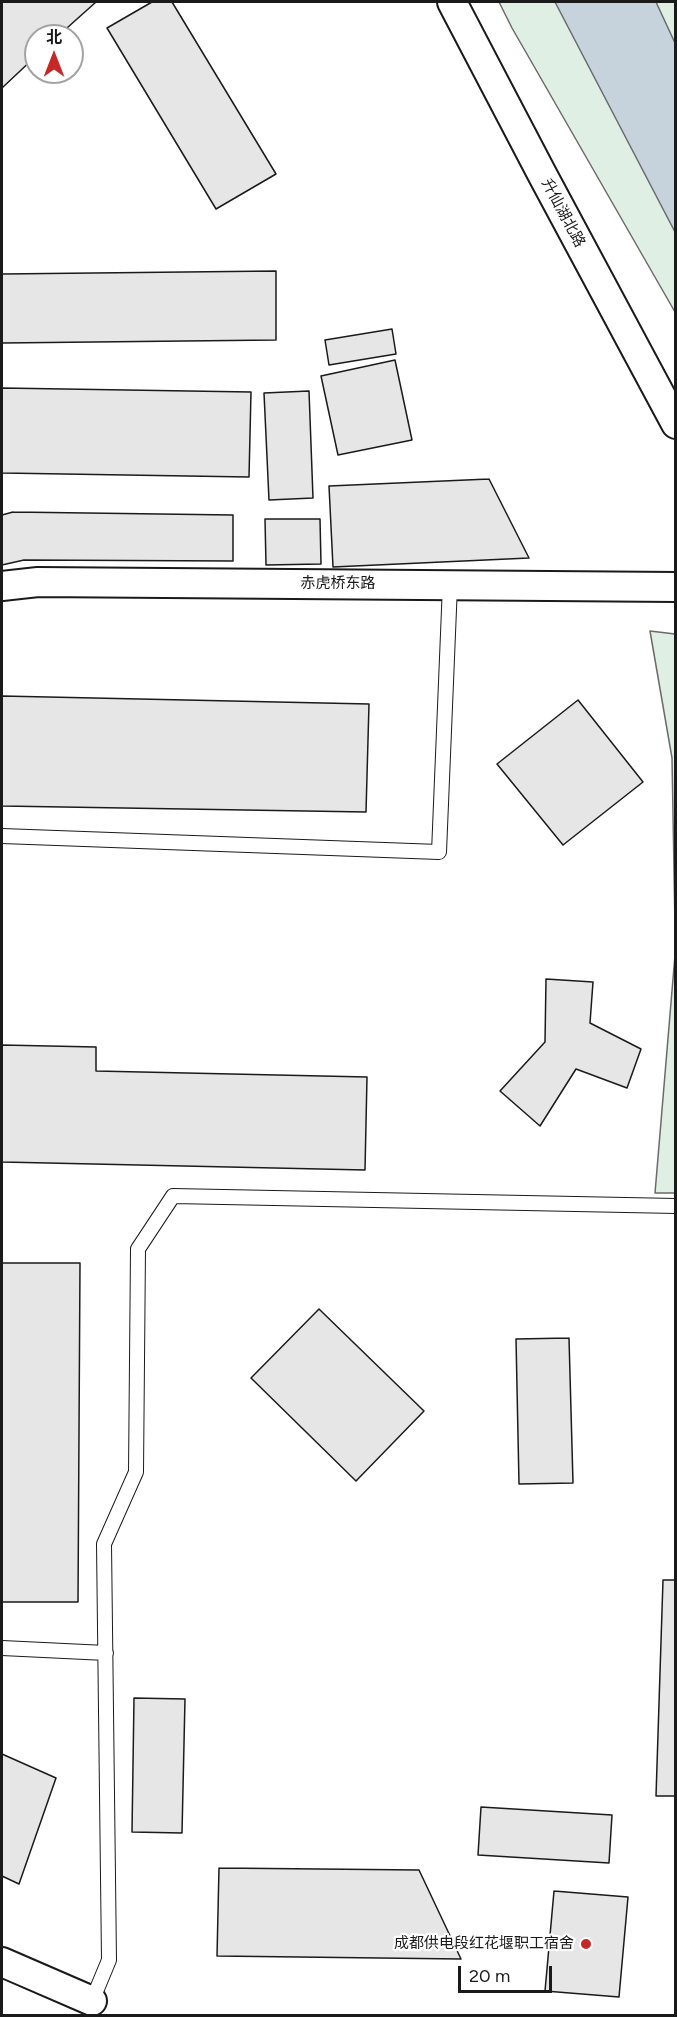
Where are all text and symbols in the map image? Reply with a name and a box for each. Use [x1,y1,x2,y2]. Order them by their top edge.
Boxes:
north arrow [24,24,84,84]
text: 北 [46,28,62,47]
street label: 升仙湖北路 [537,176,589,250]
street label: 赤虎桥东路 [301,575,375,593]
place label: 成都供电段红花堰职工宿舍 [394,1935,574,1953]
marker: 成都供电段红花堰职工宿舍 [579,1937,593,1951]
scale bar [461,1954,556,1992]
text: 20 m [469,1965,510,1987]

